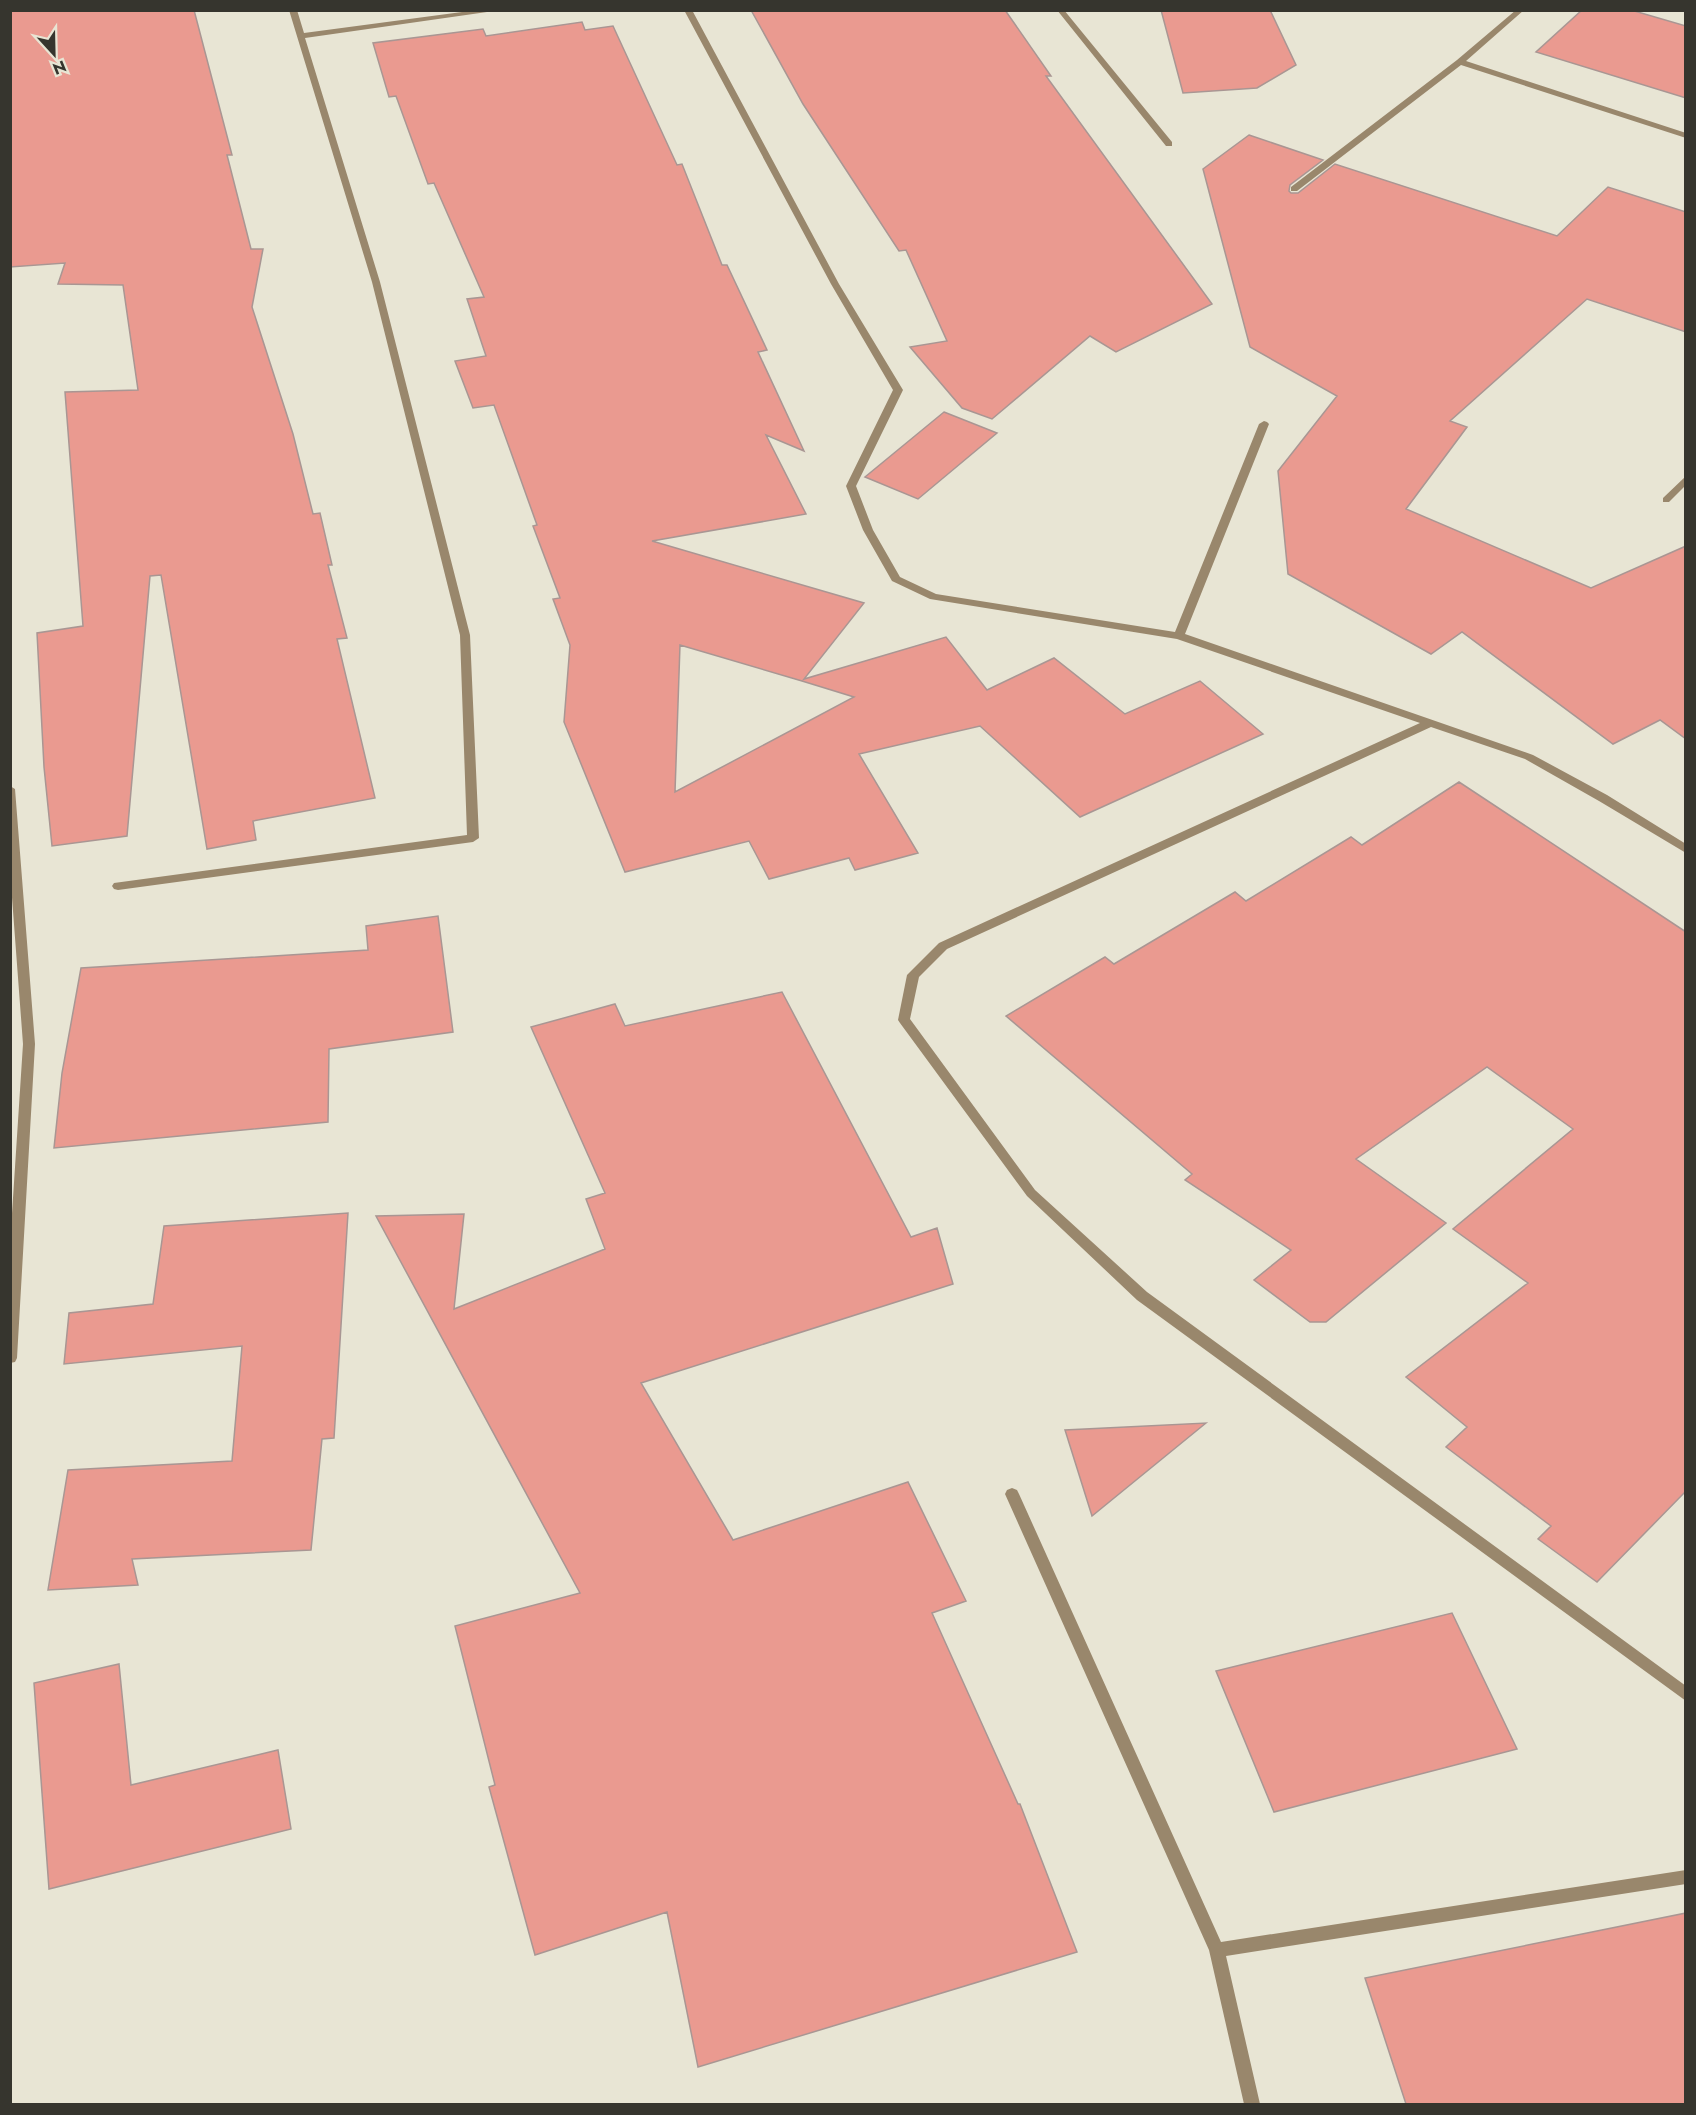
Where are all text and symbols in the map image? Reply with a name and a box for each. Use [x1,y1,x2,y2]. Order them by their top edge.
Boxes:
north arrow [24,24,84,84]
text: N [49,54,70,80]

